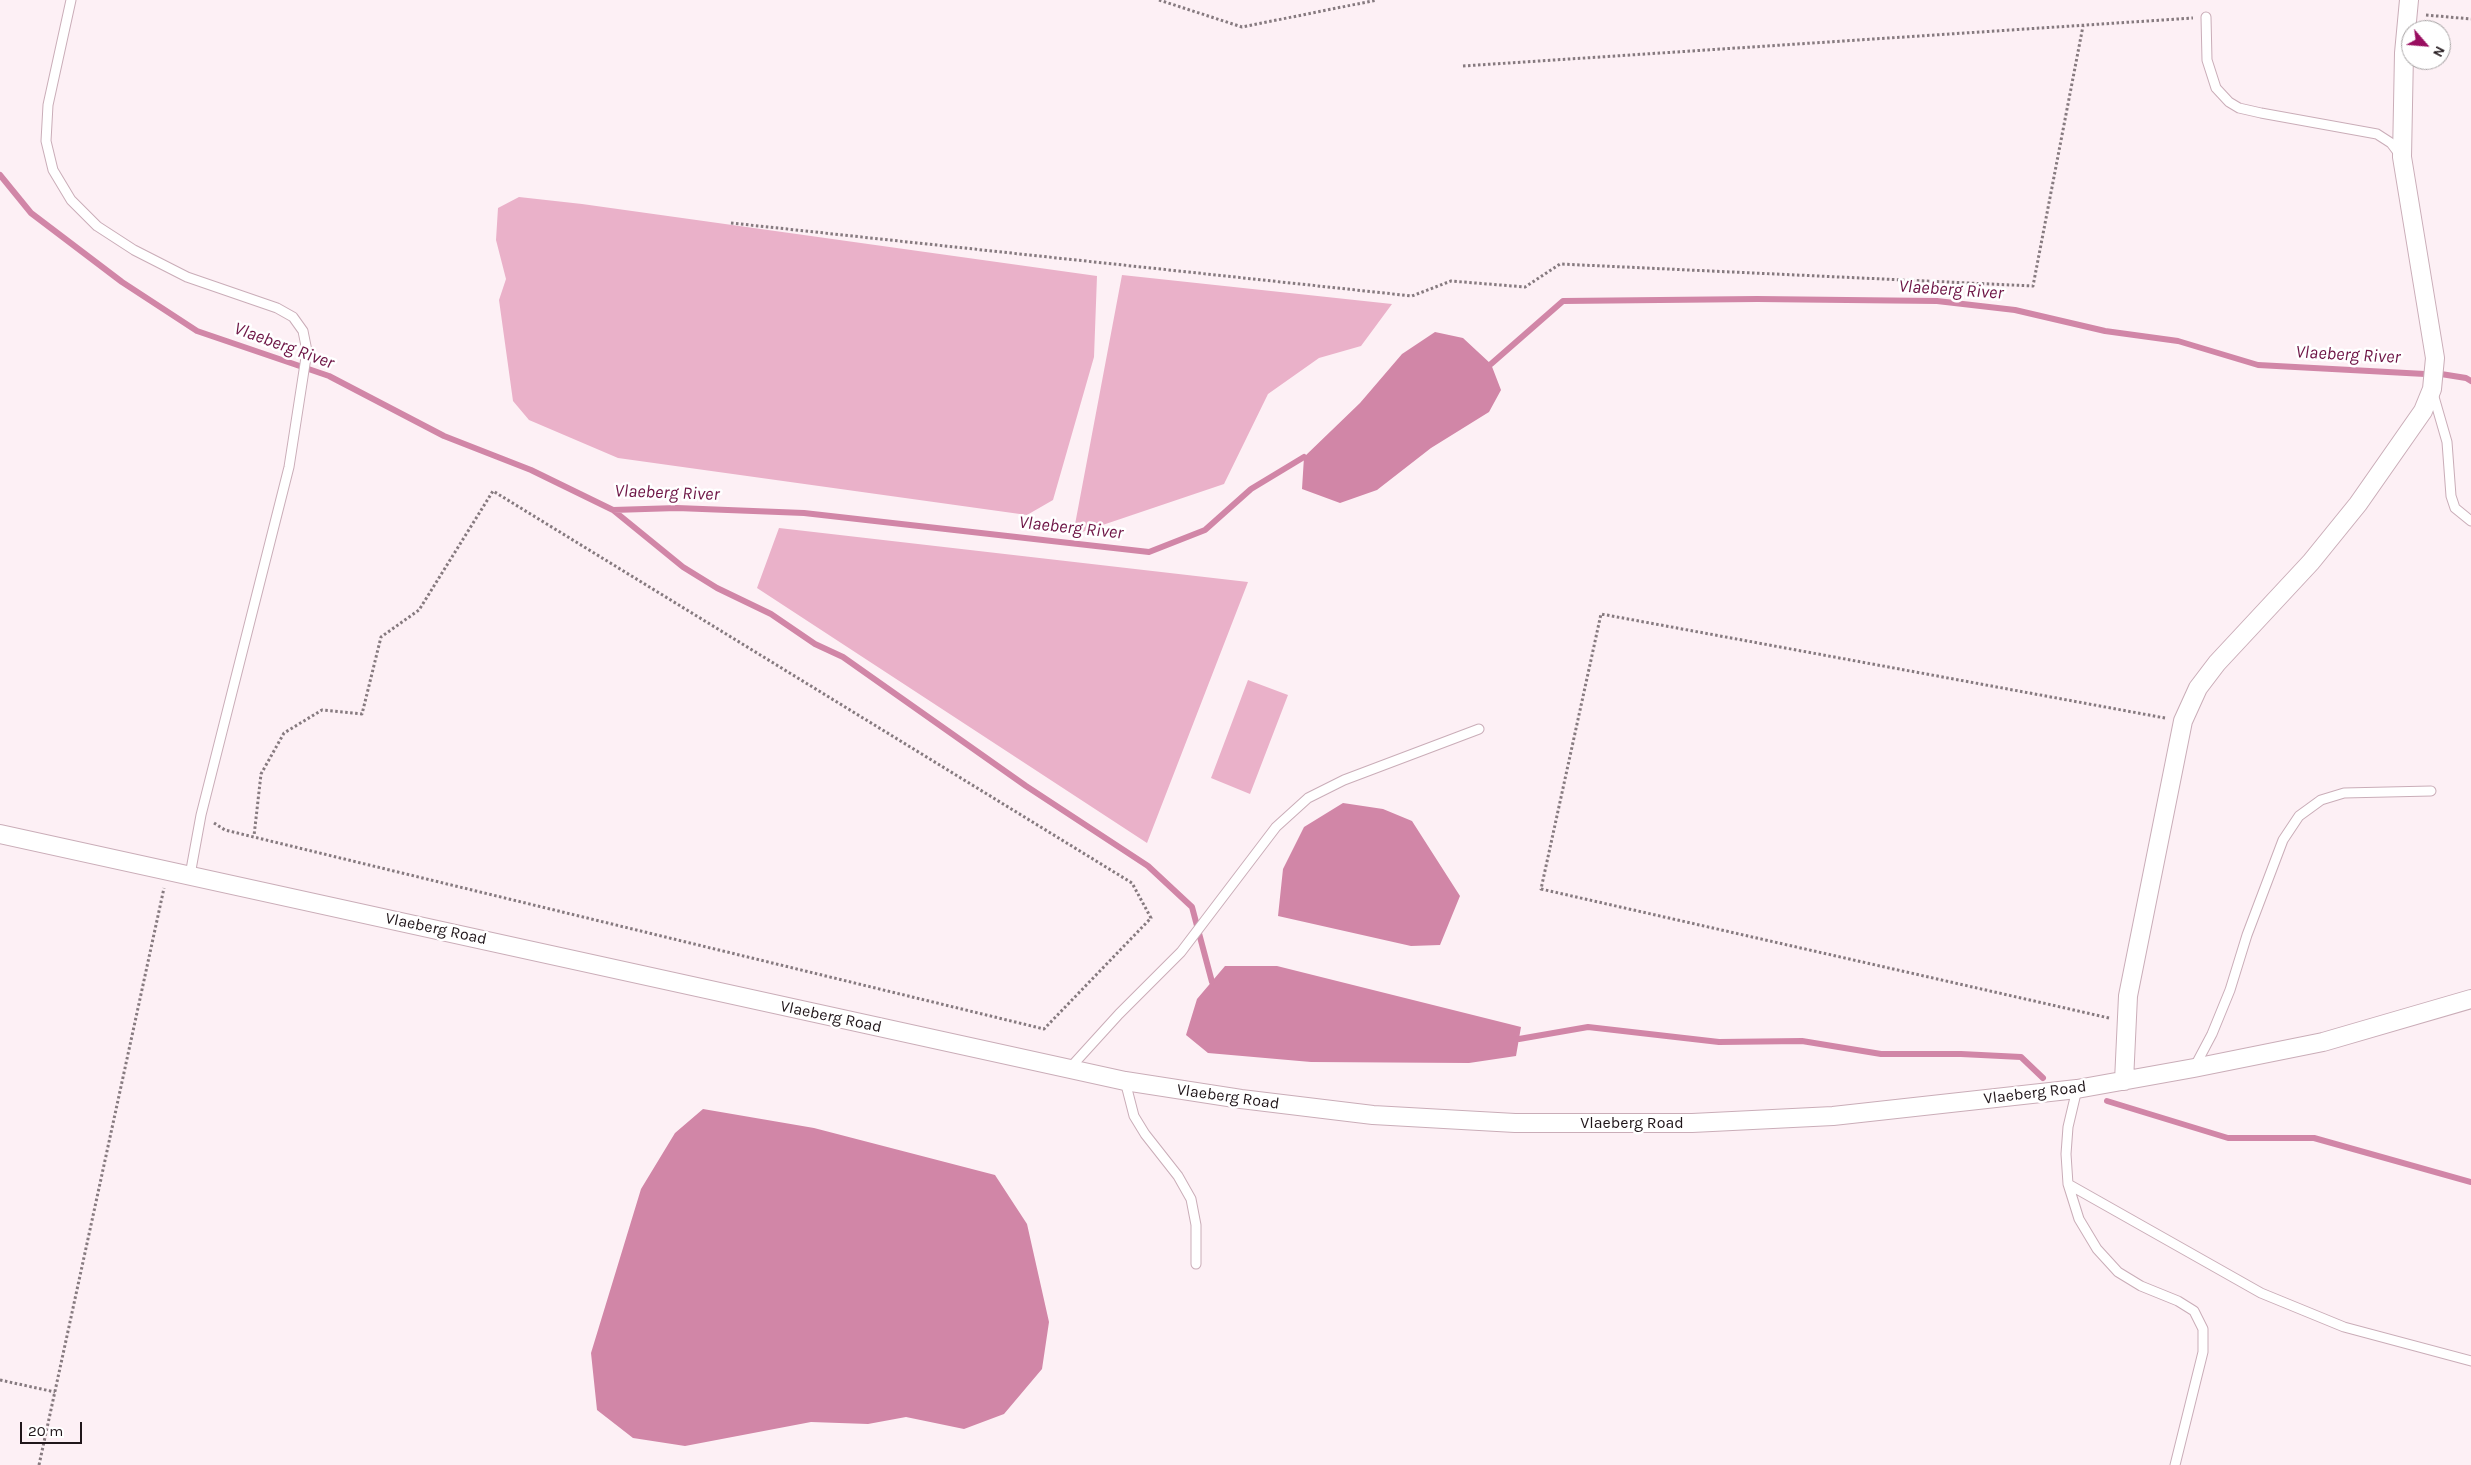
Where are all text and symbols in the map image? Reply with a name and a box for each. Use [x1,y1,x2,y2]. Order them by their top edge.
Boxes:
north arrow [2401,20,2451,70]
text: N [2429,43,2449,60]
water label: Vlaeberg River [1898,276,2004,304]
water label: Vlaeberg River [231,318,337,374]
water label: Vlaeberg River [2295,341,2401,369]
water label: Vlaeberg River [614,480,720,506]
water label: Vlaeberg River [1018,512,1124,544]
street label: Vlaeberg Road [383,909,489,949]
street label: Vlaeberg Road [778,997,884,1037]
street label: Vlaeberg Road [1983,1077,2087,1109]
street label: Vlaeberg Road [1175,1080,1281,1114]
street label: Vlaeberg Road [1580,1113,1684,1133]
scale bar [22,1412,85,1444]
text: 20 m [28,1422,63,1440]

